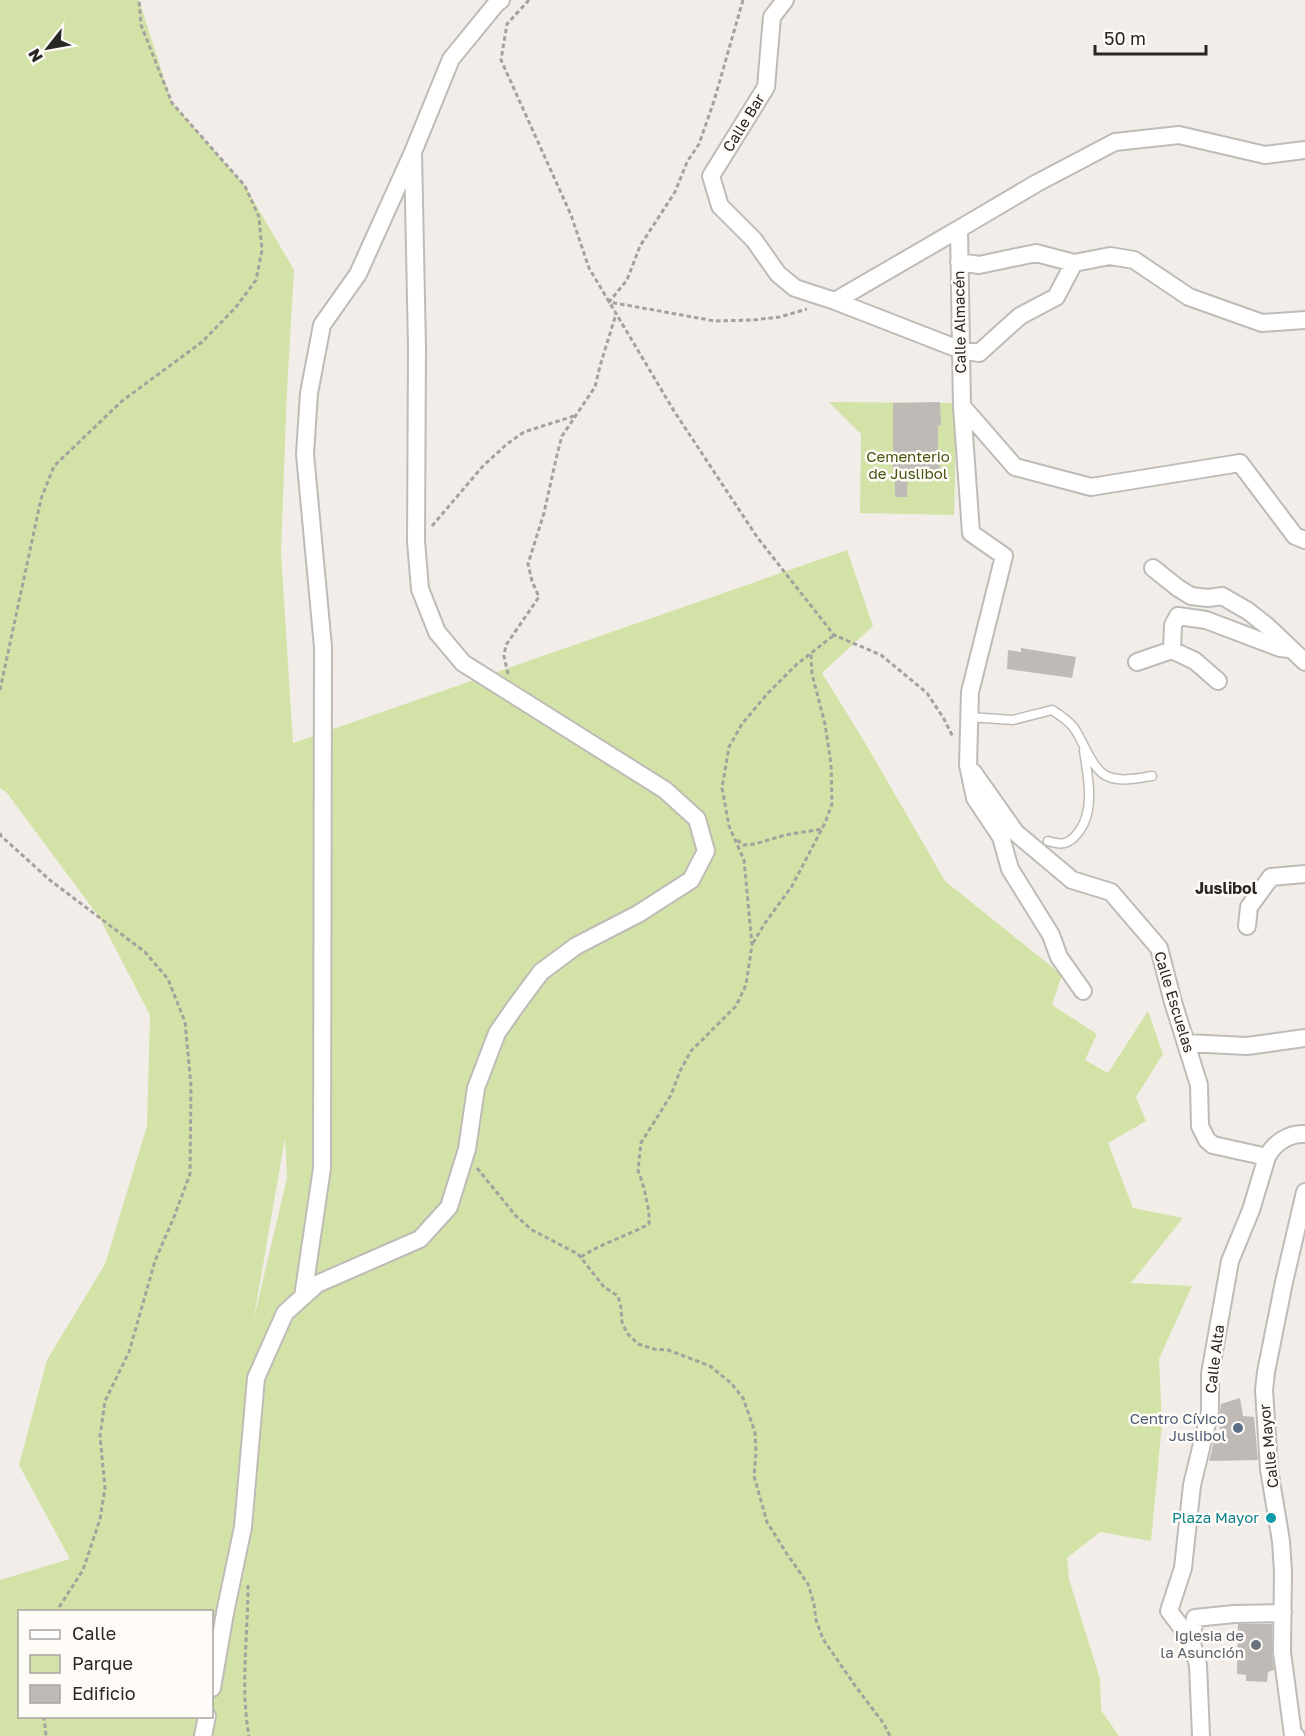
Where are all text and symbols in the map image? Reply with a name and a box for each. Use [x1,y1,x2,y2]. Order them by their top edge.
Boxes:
north arrow [18,18,78,78]
scale bar [1095,18,1206,56]
text: 50 m [1104,27,1146,49]
text: N [23,45,47,66]
street label: Calle Bar [718,90,768,155]
street label: Calle Almacén [949,270,969,374]
park label: Cementerio de Juslibol [866,447,950,482]
district label: Juslibol [1195,878,1258,898]
street label: Calle Escuelas [1151,949,1199,1055]
street label: Calle Alta [1201,1323,1227,1394]
street label: Calle Mayor [1255,1403,1281,1489]
place label: Centro Cívico Juslibol [1130,1409,1226,1444]
marker: Centro Cívico Juslibol [1231,1421,1245,1435]
place label: Plaza Mayor [1172,1508,1259,1526]
marker: Plaza Mayor [1264,1511,1278,1525]
legend [18,1610,213,1718]
text: Calle [72,1622,116,1644]
place label: Iglesia de la Asunción [1160,1626,1244,1661]
marker: Iglesia de la Asunción [1249,1638,1263,1652]
text: Parque [72,1652,133,1674]
text: Edificio [72,1682,136,1704]

